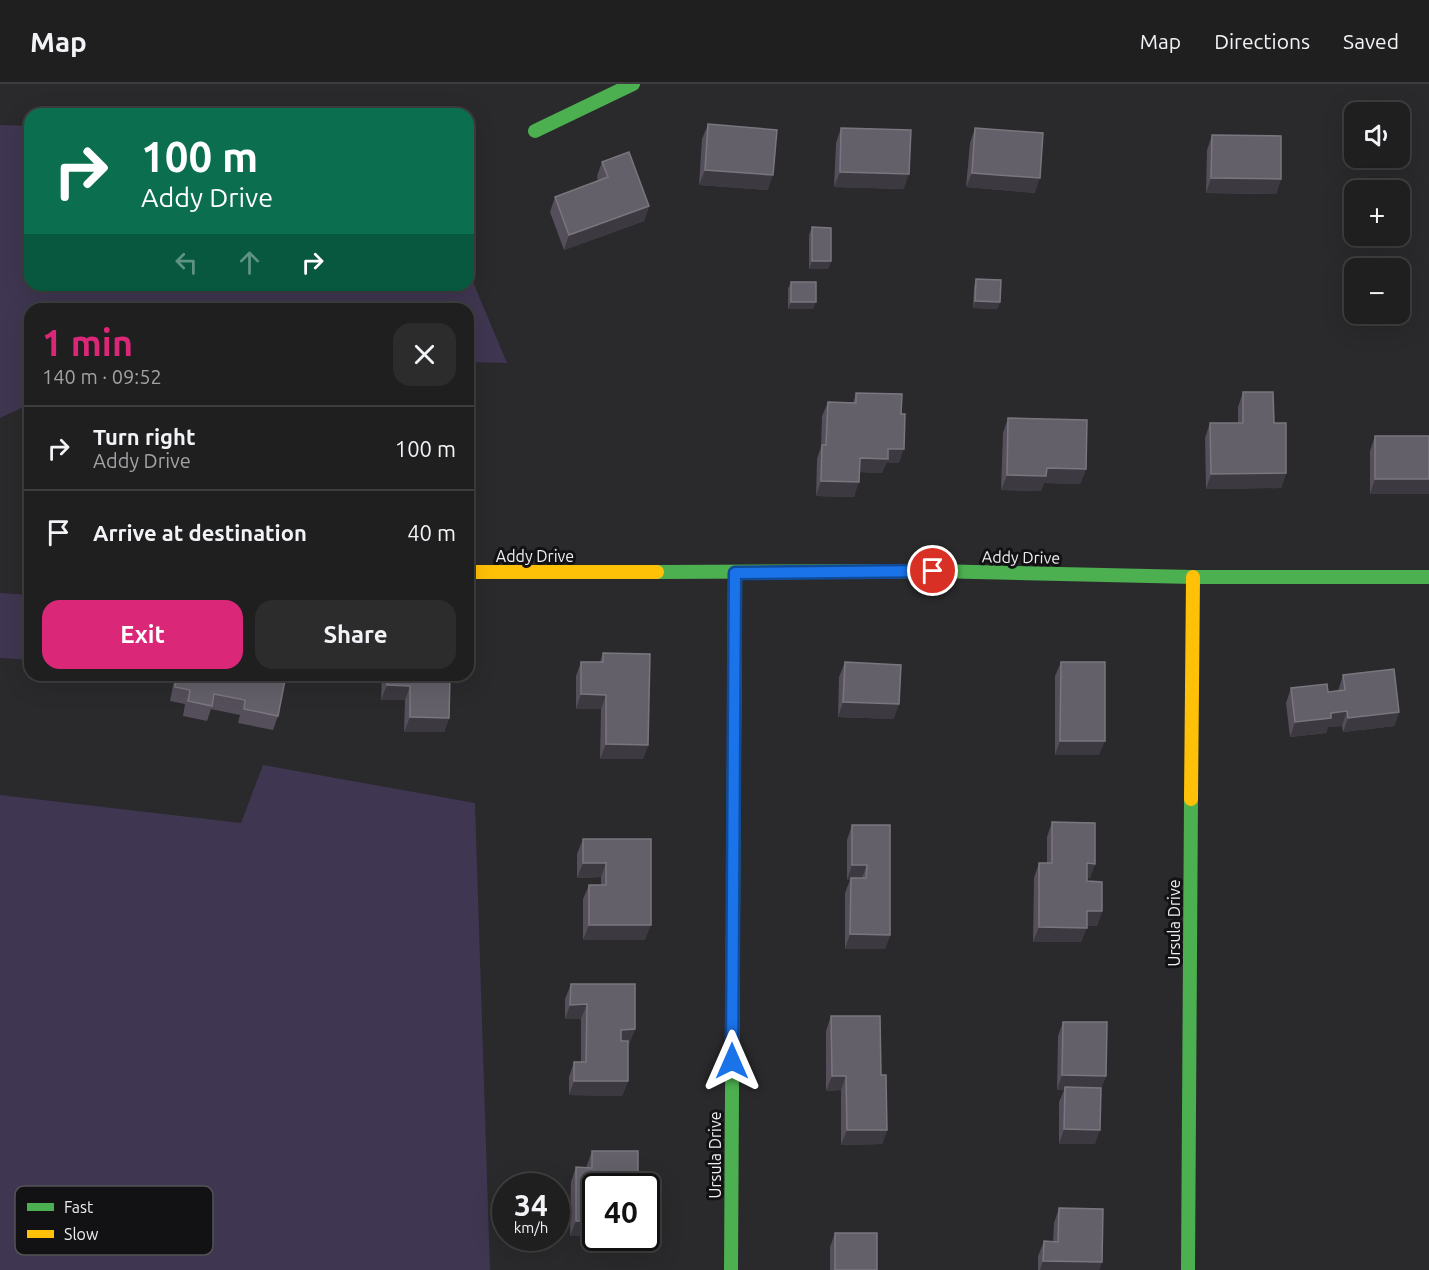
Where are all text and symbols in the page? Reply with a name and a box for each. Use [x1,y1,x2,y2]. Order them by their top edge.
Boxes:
text: Map [30,26,87,57]
text: Map [1140,29,1181,53]
text: Directions [1214,29,1310,53]
text: Saved [1343,29,1399,53]
map controls [1344,102,1410,324]
button: sound [1344,102,1410,168]
icon: right [42,132,120,210]
text: 100 m [141,133,258,180]
button: + [1344,180,1410,246]
text: Addy Drive [141,182,273,212]
icon: left [170,246,203,279]
icon: ahead [233,246,266,279]
icon: right [296,246,329,279]
button: − [1344,258,1410,324]
text: 1 min [42,322,133,363]
button: close [393,323,456,386]
text: 140 m · 09:52 [42,365,162,388]
text: Turn right [93,424,195,449]
icon: right [42,432,75,465]
text: 100 m [395,436,456,461]
text: Addy Drive [93,449,191,472]
icon: arrive [42,516,75,549]
text: Arrive at destination [93,520,307,545]
text: 40 m [407,520,456,545]
pin [907,545,958,596]
street label: Addy Drive [496,547,574,565]
street label: Addy Drive [982,547,1060,567]
icon: arrive [916,554,949,587]
button: Exit [42,600,243,669]
button: Share [255,600,456,669]
street label: Ursula Drive [1165,879,1183,967]
position arrow [700,1029,764,1093]
street label: Ursula Drive [706,1111,724,1199]
speed limit sign: 40 [582,1173,660,1251]
legend [15,1186,213,1255]
text: 34 [514,1188,548,1222]
text: Fast [64,1198,94,1216]
text: km/h [514,1219,548,1236]
text: Slow [64,1225,99,1243]

